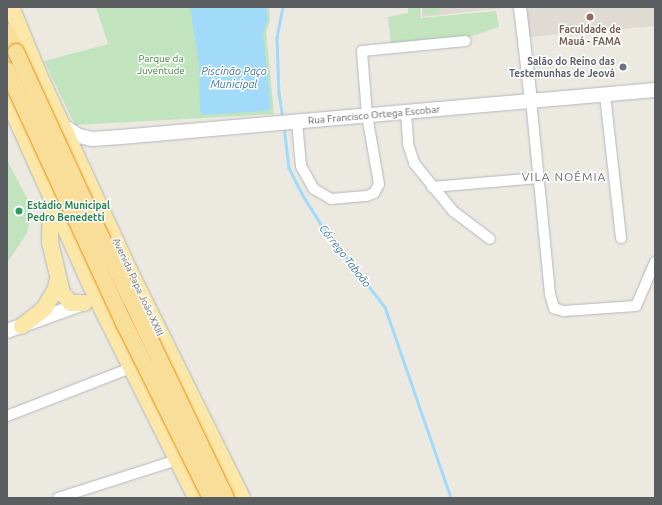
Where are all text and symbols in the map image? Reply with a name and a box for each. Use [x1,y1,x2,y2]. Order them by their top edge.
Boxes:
marker: Faculdade de Mauá - FAMA [585,12,595,22]
place label: Faculdade de Mauá - FAMA [559,23,621,46]
park label: Parque da Juventude [137,52,185,76]
place label: Salão do Reino das Testemunhas de Jeová [509,55,615,78]
marker: Salão do Reino das Testemunhas de Jeová [618,62,628,72]
water label: Piscinão Paço Municipal [201,65,267,91]
street label: Rua Francisco Ortega Escobar [307,103,441,127]
district label: VILA NOÊMIA [522,170,606,184]
place label: Estádio Municipal Pedro Benedetti [27,199,110,222]
marker: Estádio Municipal Pedro Benedetti [14,206,24,216]
water label: Córrego Taboão [316,222,374,290]
street label: Avenida Papa João XXIII [110,236,166,338]

